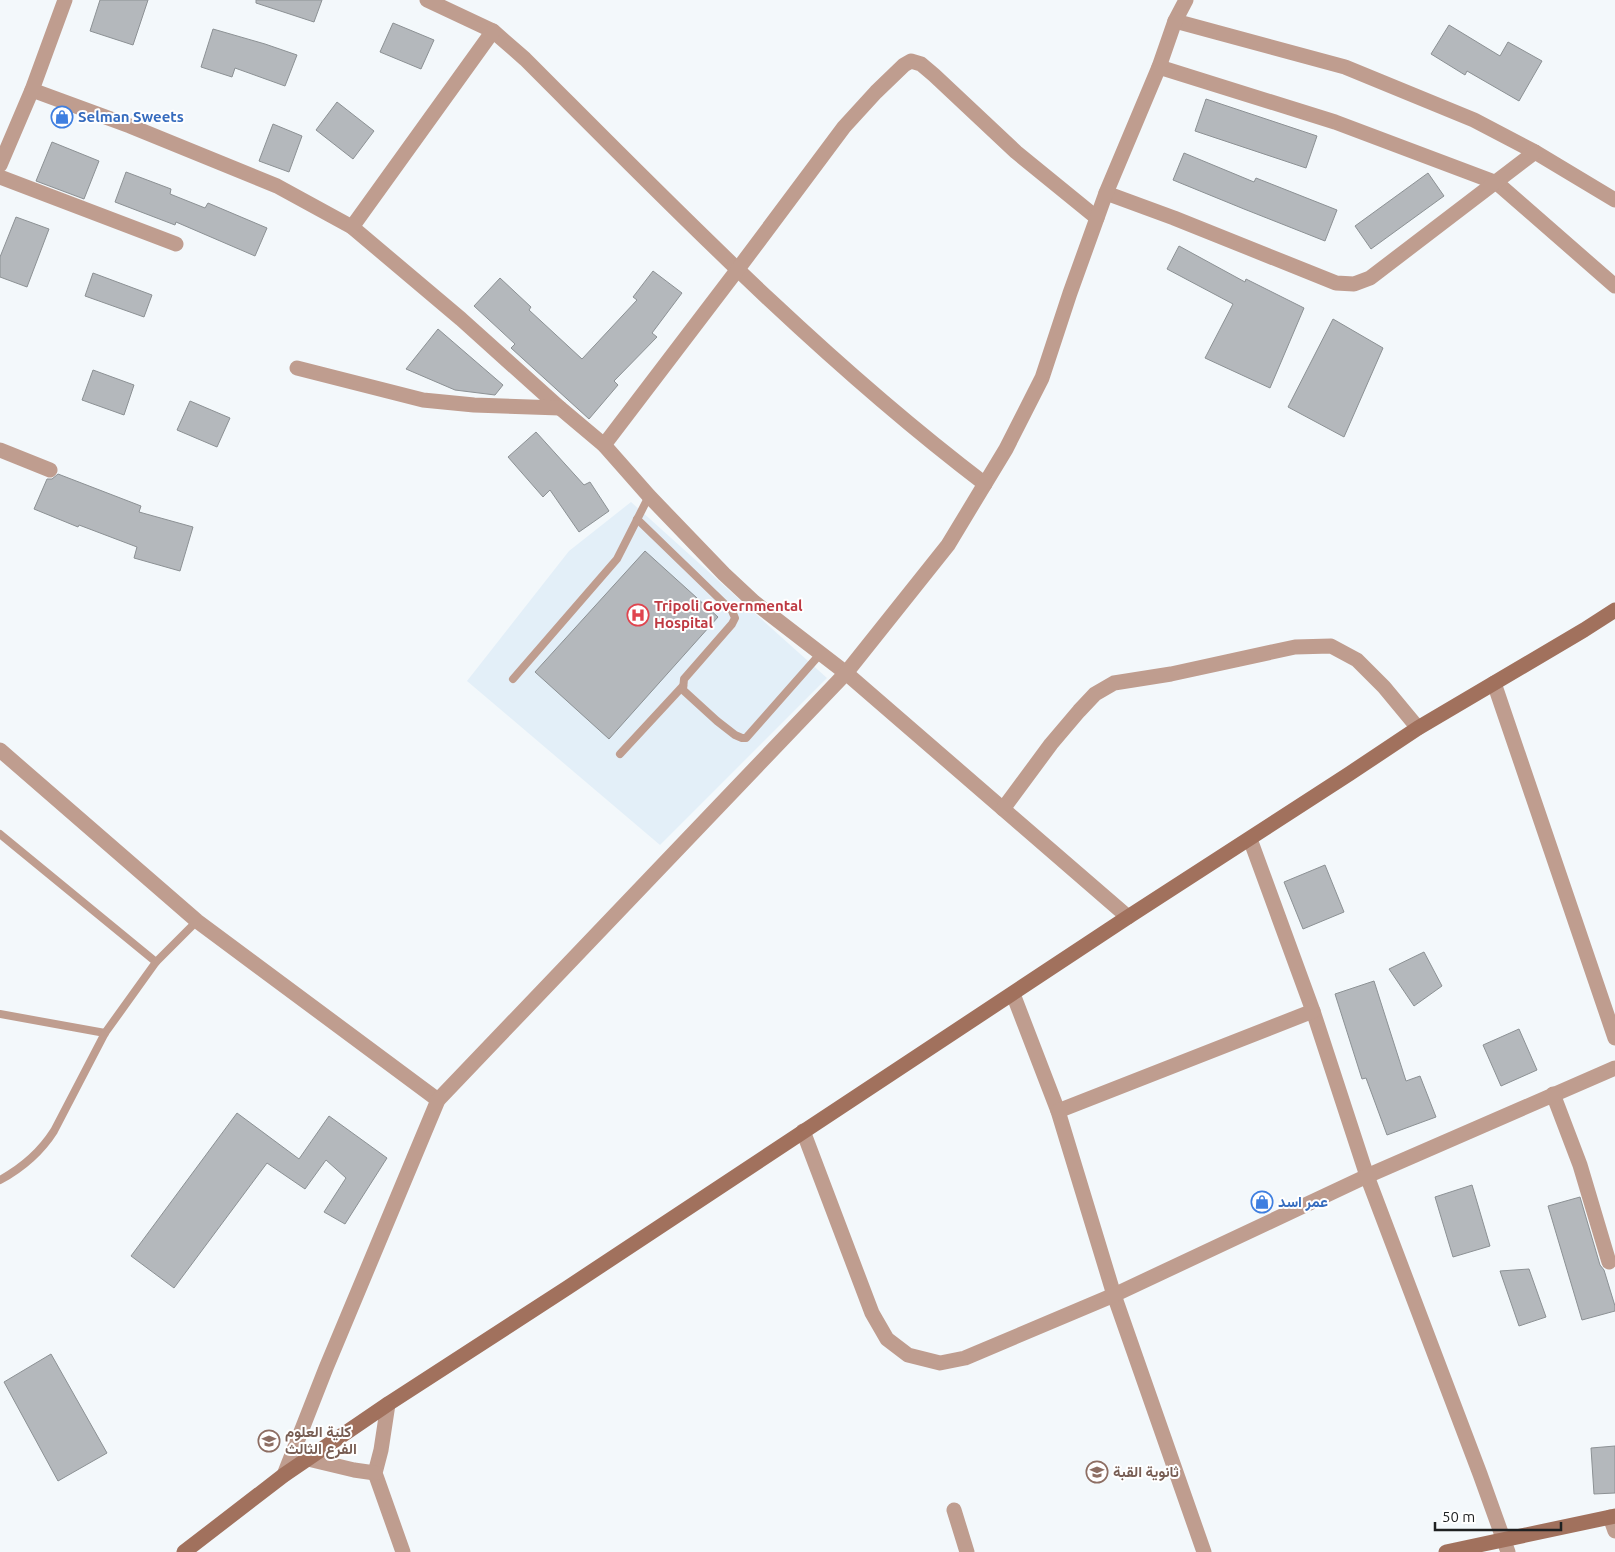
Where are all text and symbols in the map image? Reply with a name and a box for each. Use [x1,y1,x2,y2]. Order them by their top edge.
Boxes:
shop icon: Selman Sweets [50,105,74,129]
place label: Selman Sweets [78,108,184,125]
place label: Tripoli Governmental Hospital [654,597,803,631]
hospital icon: Tripoli Governmental Hospital [626,603,650,627]
shop icon: عمر اسد [1250,1190,1274,1214]
place label: عمر اسد [1278,1193,1328,1211]
place label: كلية العلوم الفرع الثالث [285,1423,357,1459]
school or university icon: كلية العلوم الفرع الثالث [257,1429,281,1453]
school or university icon: ثانوية القبة [1085,1460,1109,1484]
place label: ثانوية القبة [1113,1463,1179,1481]
scale bar [1435,1500,1561,1532]
text: 50 m [1442,1508,1475,1525]

